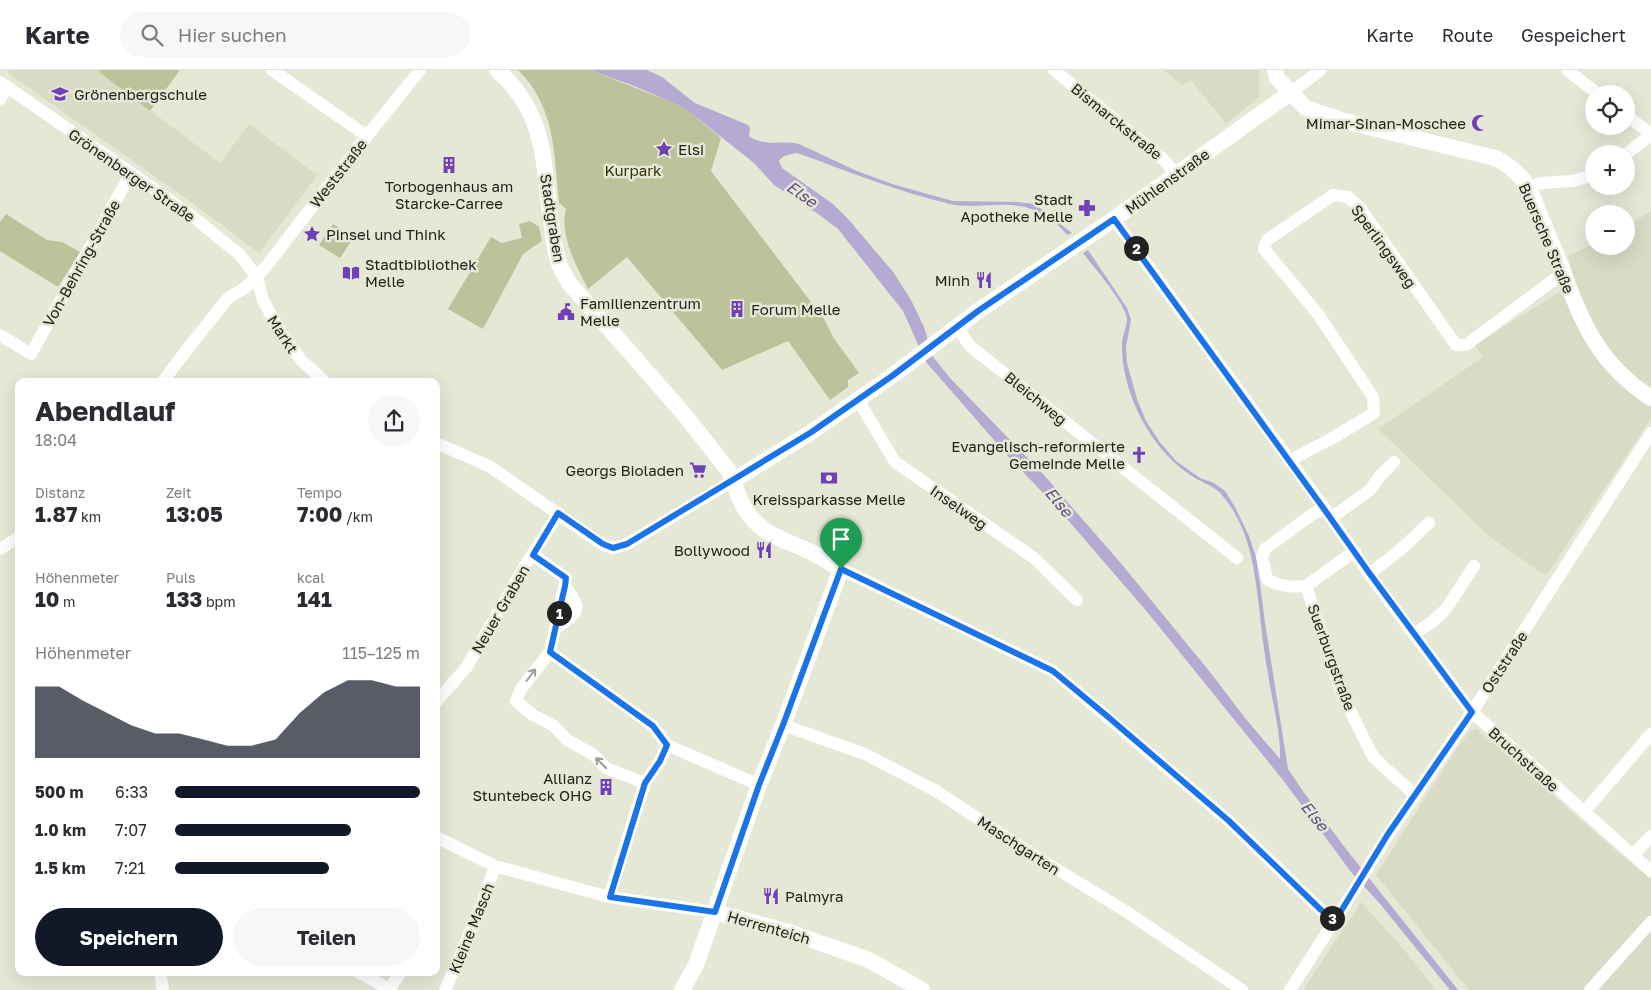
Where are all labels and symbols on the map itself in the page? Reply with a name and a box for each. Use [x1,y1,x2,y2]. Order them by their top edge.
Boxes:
street label: Bismarckstraße [1068,79,1166,163]
school or university icon: Grönenbergschule [50,84,70,104]
place label: Grönenbergschule [74,85,207,103]
mosque icon: Mimar-Sinan-Moschee [1470,113,1490,133]
place label: Mimar-Sinan-Moschee [1306,114,1466,132]
street label: Grönenberger Straße [65,124,199,226]
street label: Weststraße [306,135,371,211]
place icon: Elsi [654,139,674,159]
place label: Elsi [678,140,704,158]
street label: Mühlenstraße [1122,144,1213,217]
building icon: Torbogenhaus am Starcke-Carree [439,155,459,175]
park label: Kurpark [604,161,662,179]
street label: Stadtgraben [537,172,569,264]
water label: Else [783,176,823,213]
place label: Torbogenhaus am Starcke-Carree [385,177,513,212]
street label: Buersche Straße [1516,180,1579,296]
place label: Stadt Apotheke Melle [960,190,1073,225]
street label: Von-Behring-Straße [39,196,123,329]
pharmacy icon: Stadt Apotheke Melle [1077,198,1097,218]
street label: Sperlingsweg [1348,201,1420,291]
place icon: Pinsel und Think [302,224,322,244]
place label: Pinsel und Think [326,225,446,243]
pin: 2 [1124,236,1148,260]
place label: Stadtbibliothek Melle [365,255,477,290]
library icon: Stadtbibliothek Melle [341,263,361,283]
restaurant icon: Minh [974,270,994,290]
place label: Minh [935,271,970,289]
place label: Familienzentrum Melle [580,294,701,329]
building icon: Forum Melle [727,299,747,319]
place label: Forum Melle [751,300,841,318]
public building icon: Familienzentrum Melle [556,302,576,322]
street label: Markt [264,311,302,357]
street label: Bleichweg [1001,368,1071,428]
place label: Evangelisch-reformierte Gemeinde Melle [951,437,1125,472]
church icon: Evangelisch-reformierte Gemeinde Melle [1129,445,1149,465]
supermarket icon: Georgs Bioladen [688,460,708,480]
place label: Georgs Bioladen [566,461,684,479]
bank icon: Kreissparkasse Melle [819,468,839,488]
street label: Inselweg [927,481,991,533]
water label: Else [1041,483,1078,522]
place label: Kreissparkasse Melle [752,490,906,508]
pin [820,518,862,569]
restaurant icon: Bollywood [754,540,774,560]
place label: Bollywood [674,541,750,559]
street label: Neuer Graben [467,561,533,657]
pin: 1 [546,600,572,626]
street label: Suerburgstraße [1304,601,1360,713]
street label: Oststraße [1477,627,1531,696]
one-way arrow [526,668,536,682]
street label: Bruchstraße [1485,723,1563,795]
one-way arrow [595,757,607,769]
place label: Allianz Stuntebeck OHG [472,769,592,804]
building icon: Allianz Stuntebeck OHG [596,777,616,797]
water label: Else [1297,797,1334,836]
street label: Maschgarten [974,812,1064,878]
street label: Kleine Masch [445,880,497,976]
restaurant icon: Palmyra [761,886,781,906]
place label: Palmyra [785,887,844,905]
pin: 3 [1320,906,1344,930]
street label: Herrenteich [725,907,813,947]

